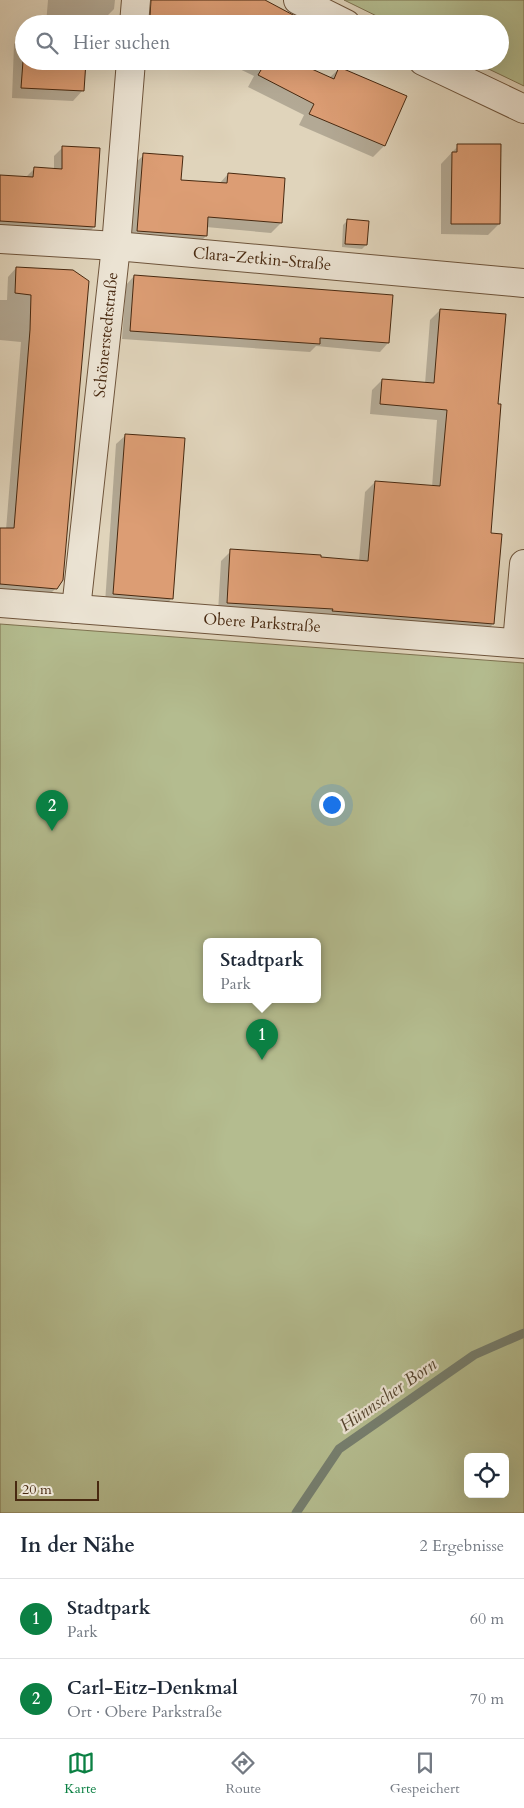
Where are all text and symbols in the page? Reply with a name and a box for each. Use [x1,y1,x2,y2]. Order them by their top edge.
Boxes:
search box [15,15,509,70]
icon: search [33,29,61,57]
text: Hier suchen [73,30,170,56]
street label: Clara-Zetkin-Straße [192,242,332,276]
street label: Schönerstedtstraße [88,271,124,399]
street label: Obere Parkstraße [202,608,322,638]
pin: 2 [36,790,68,831]
your location [319,792,345,818]
popup [203,938,321,1003]
text: Stadtpark [220,947,304,973]
text: Park [220,973,251,995]
pin: 1 [246,1019,278,1060]
water label: Hünnscher Born [334,1352,442,1438]
map controls [464,1453,509,1498]
button: locate [464,1453,509,1498]
scale bar [15,1478,99,1501]
text: 20 m [22,1480,52,1499]
text: In der Nähe [20,1531,135,1560]
text: 2 Ergebnisse [419,1535,504,1557]
text: Stadtpark [67,1595,151,1621]
text: 1 [32,1608,40,1630]
text: 60 m [470,1608,504,1630]
text: Park [67,1621,98,1643]
text: Carl-Eitz-Denkmal [67,1675,238,1701]
text: 2 [32,1688,40,1710]
text: 70 m [470,1688,504,1710]
text: Ort · Obere Parkstraße [67,1701,222,1723]
tab: Karte [64,1749,97,1798]
tab: Route [225,1749,261,1798]
tab: Gespeichert [390,1749,460,1798]

